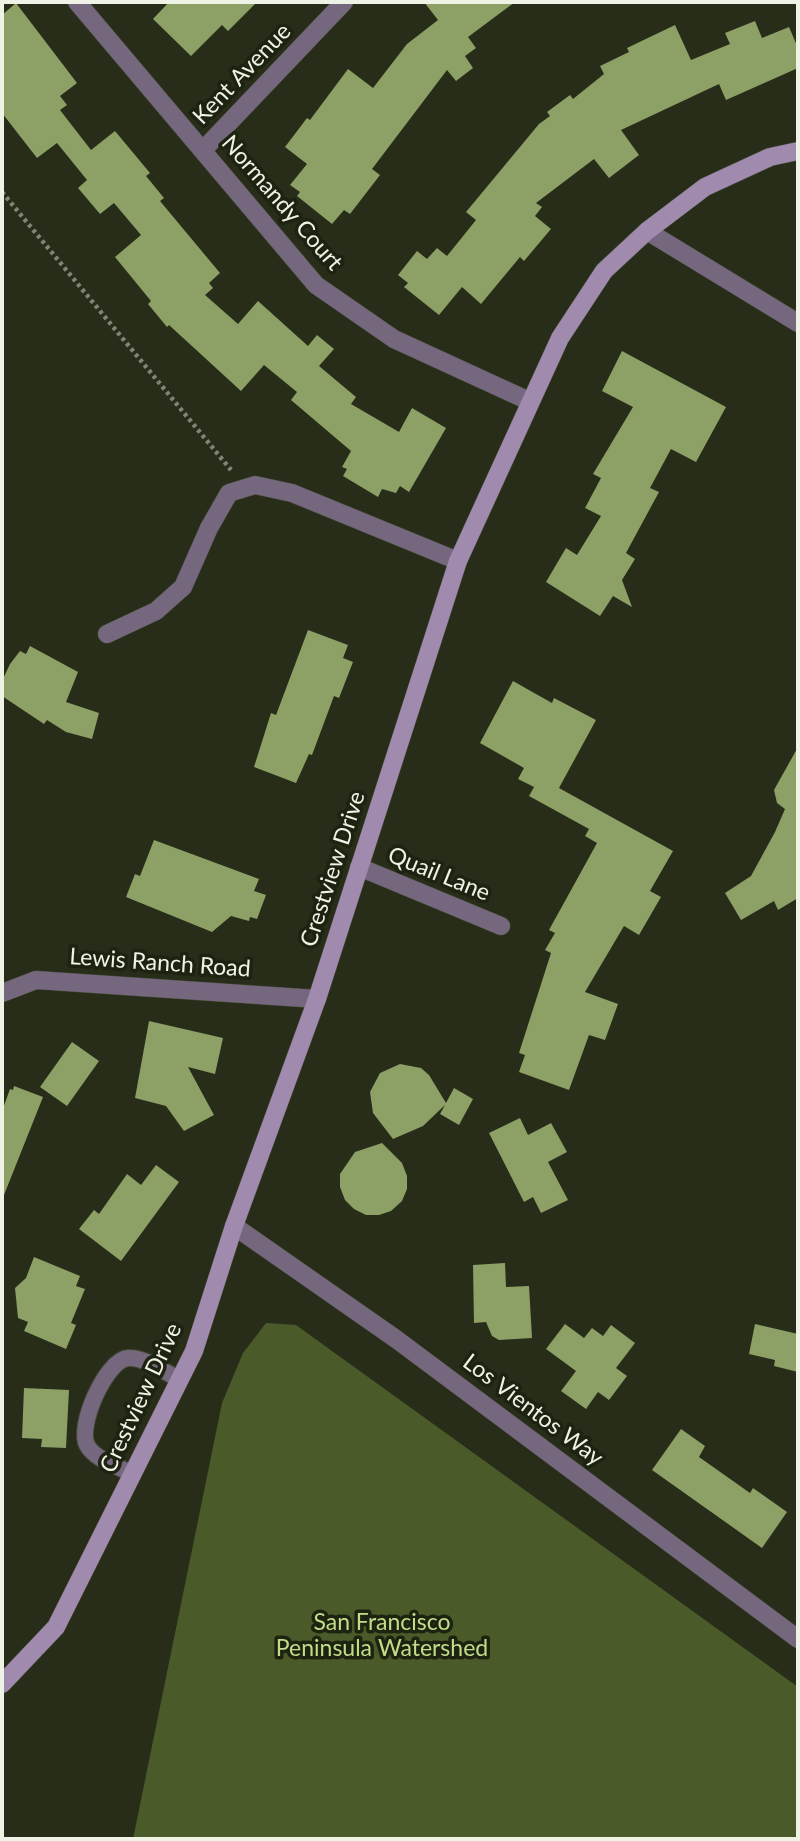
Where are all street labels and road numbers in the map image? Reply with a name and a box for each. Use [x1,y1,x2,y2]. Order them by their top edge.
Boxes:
street label: Kent Avenue [187,18,297,130]
street label: Normandy Court [216,130,348,276]
street label: Crestview Drive [295,788,371,950]
street label: Quail Lane [384,841,494,907]
street label: Lewis Ranch Road [68,943,252,983]
street label: Crestview Drive [94,1319,188,1477]
street label: Los Vientos Way [457,1348,609,1472]

